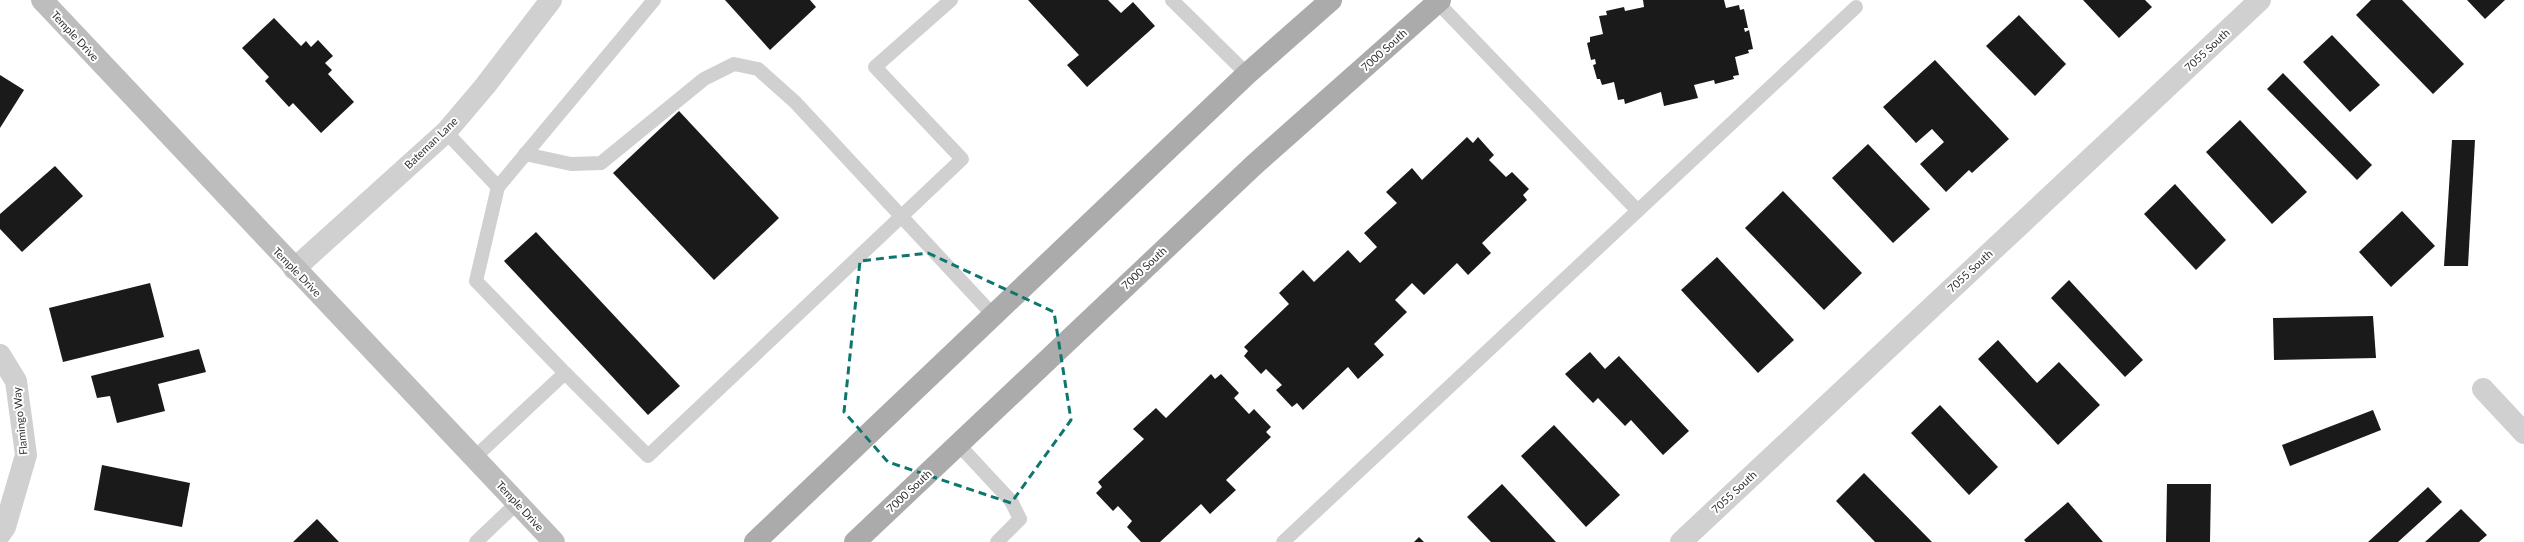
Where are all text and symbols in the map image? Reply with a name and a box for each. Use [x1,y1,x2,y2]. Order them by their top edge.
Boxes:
street label: Temple Drive [49,8,102,63]
street label: 7000 South [1358,26,1409,73]
street label: 7055 South [2181,26,2232,74]
street label: Bateman Lane [401,114,460,171]
street label: Temple Drive [271,244,324,299]
street label: 7000 South [1118,244,1169,292]
street label: 7055 South [1944,247,1995,295]
street label: Flamingo Way [9,386,30,456]
street label: 7000 South [883,467,934,515]
street label: 7055 South [1708,468,1759,516]
street label: Temple Drive [494,478,547,533]

